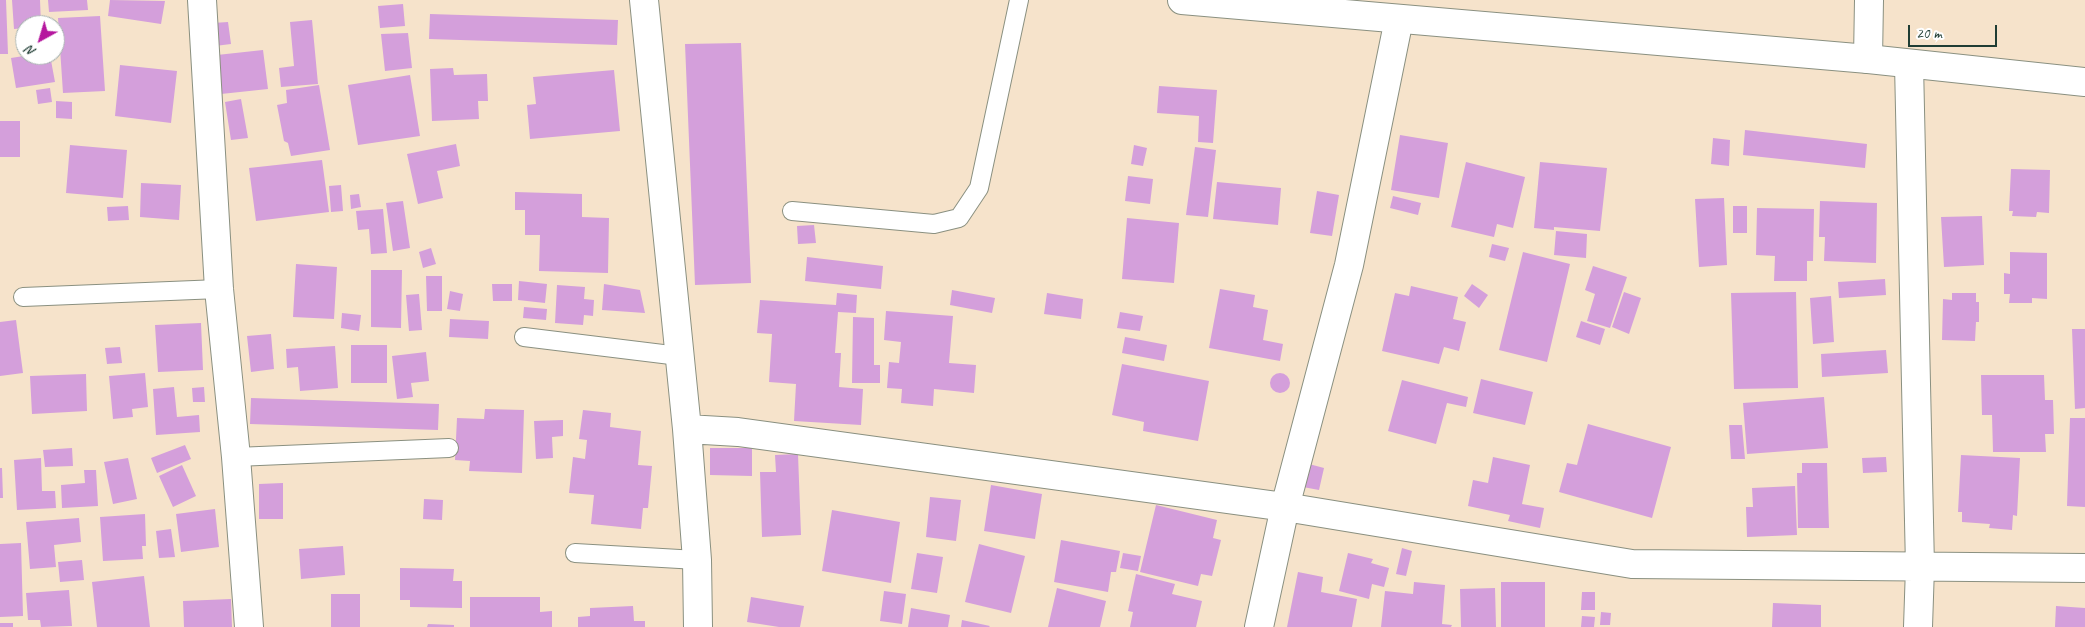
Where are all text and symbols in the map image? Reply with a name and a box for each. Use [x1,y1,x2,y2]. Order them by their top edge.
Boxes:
north arrow [15,15,65,65]
scale bar [1910,15,1999,47]
text: 20 m [1916,24,1942,43]
text: N [22,42,40,61]

